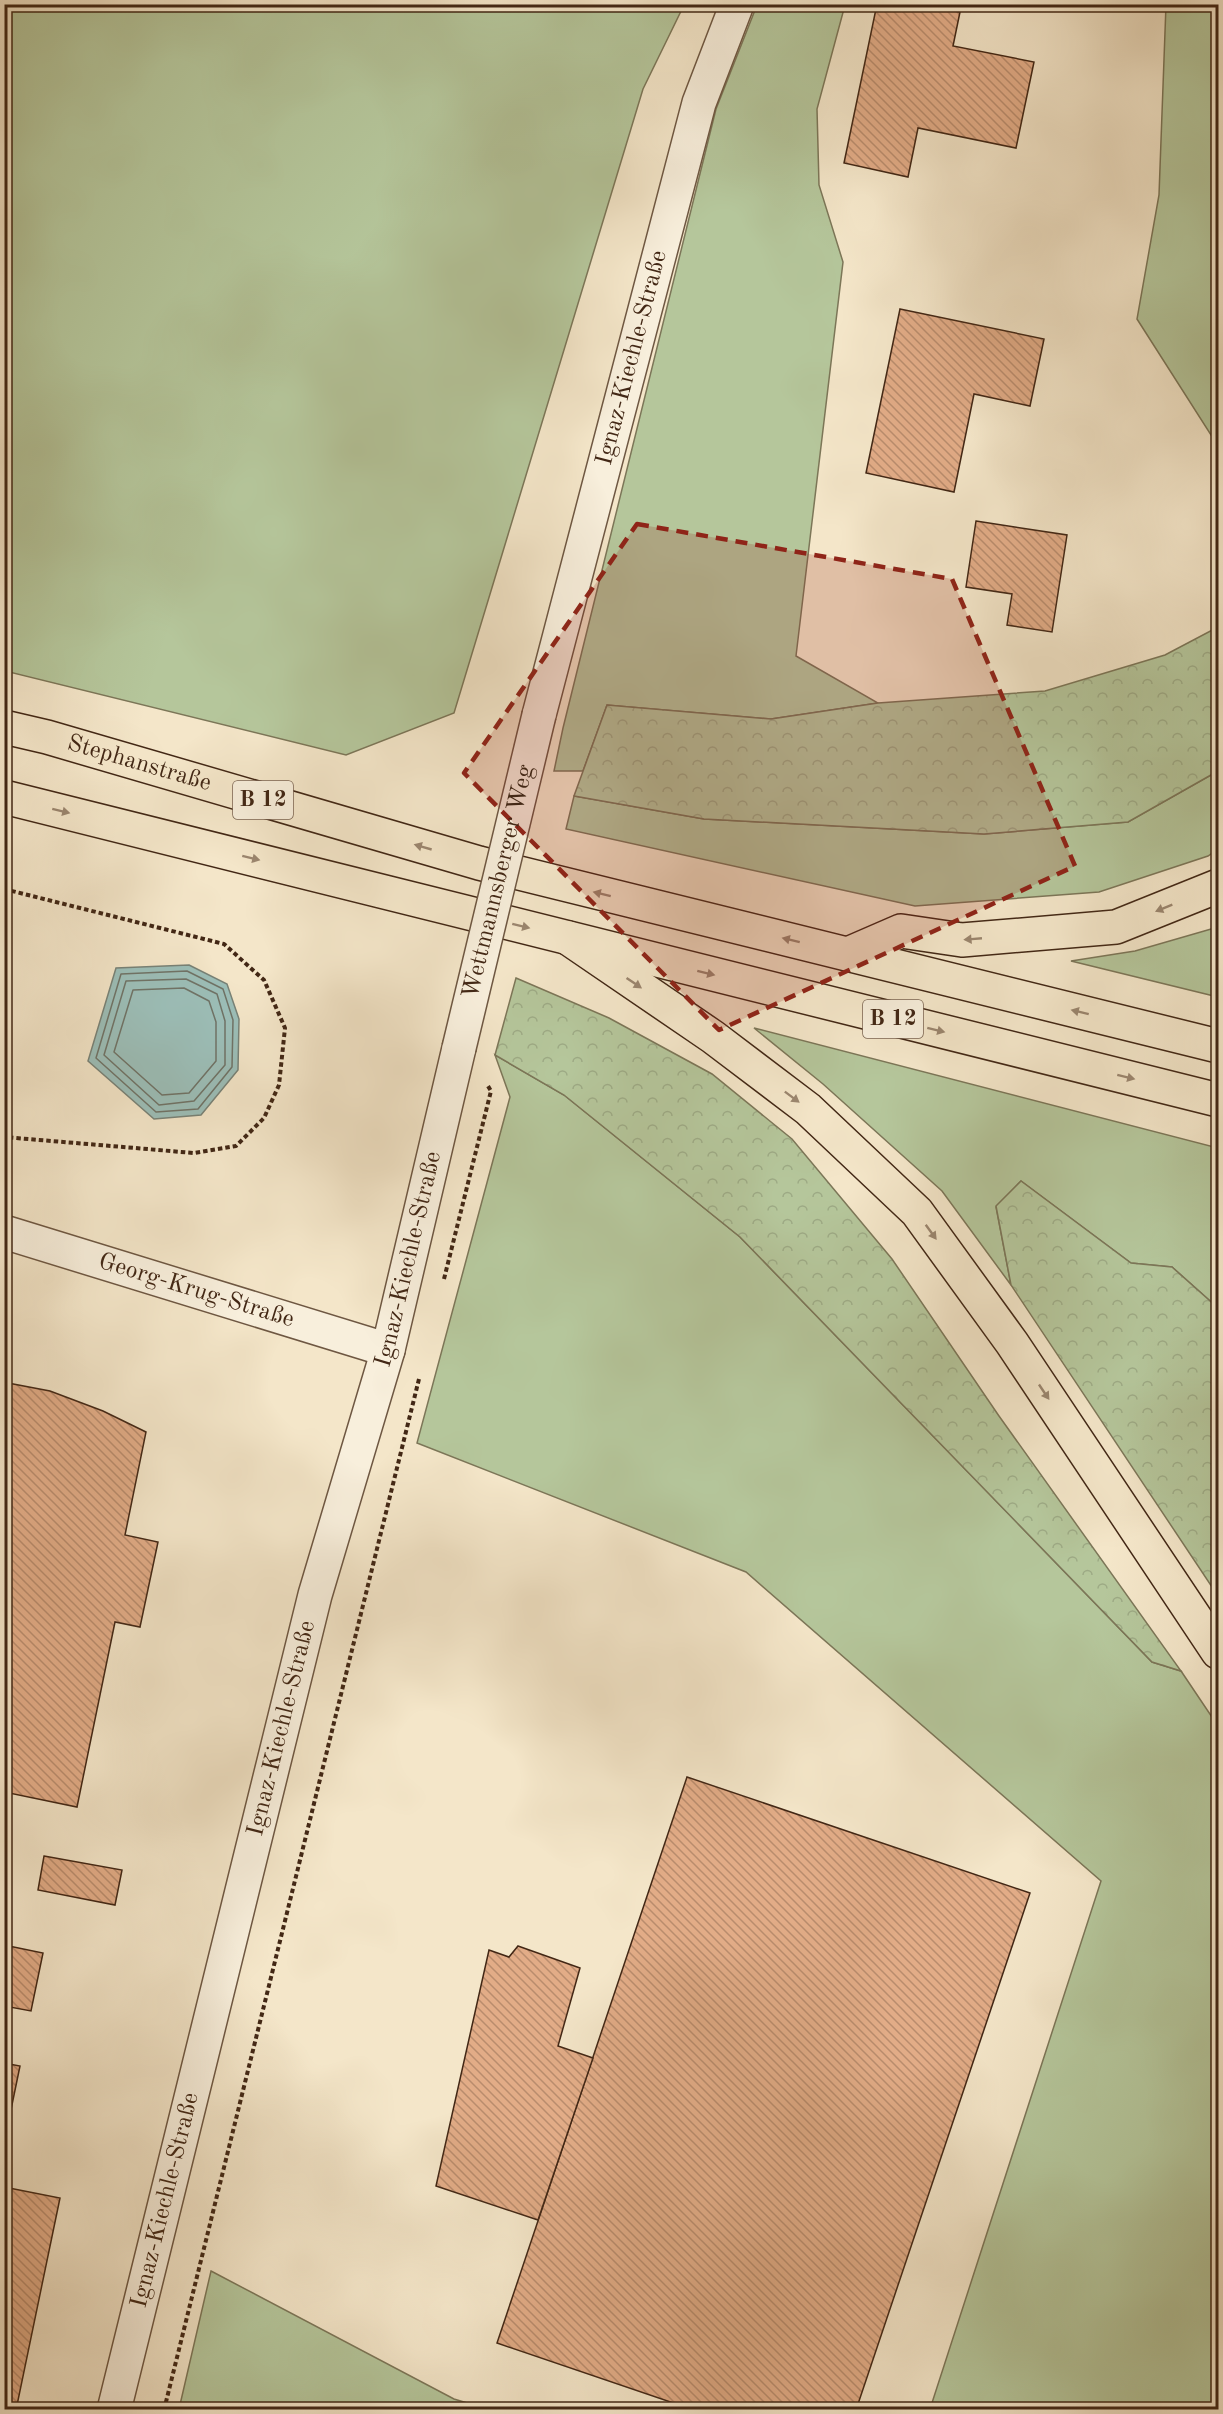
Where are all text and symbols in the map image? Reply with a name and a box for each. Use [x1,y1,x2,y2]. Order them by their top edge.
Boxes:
street label: Ignaz-Kiechle-Straße [593,248,672,468]
street label: Stephanstraße [64,731,214,796]
street label: Wettmannsberger Weg [459,762,539,1001]
road number: B 12 [233,781,293,819]
one-way arrow [52,807,70,817]
one-way arrow [414,842,432,851]
one-way arrow [241,854,260,864]
one-way arrow [593,888,611,898]
one-way arrow [1155,904,1173,913]
one-way arrow [512,922,530,932]
one-way arrow [964,934,983,944]
one-way arrow [782,935,800,945]
one-way arrow [697,968,716,978]
one-way arrow [626,977,642,988]
road number: B 12 [863,1000,923,1038]
one-way arrow [1071,1006,1089,1016]
one-way arrow [927,1025,946,1035]
one-way arrow [1117,1072,1135,1082]
one-way arrow [785,1090,800,1102]
street label: Ignaz-Kiechle-Straße [371,1149,446,1370]
one-way arrow [925,1225,937,1240]
street label: Georg-Krug-Straße [95,1250,297,1332]
one-way arrow [1038,1383,1050,1399]
street label: Ignaz-Kiechle-Straße [244,1618,320,1839]
street label: Ignaz-Kiechle-Straße [128,2090,204,2310]

